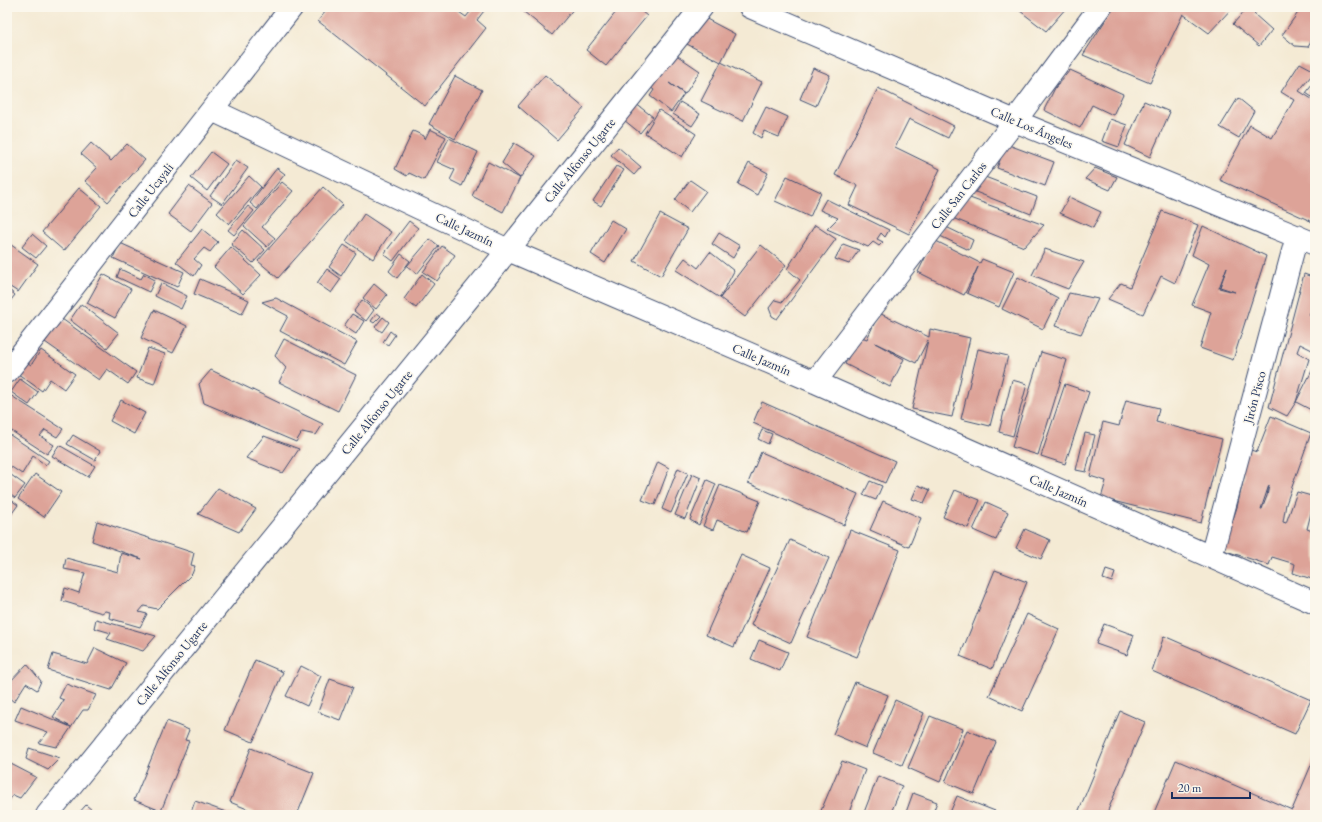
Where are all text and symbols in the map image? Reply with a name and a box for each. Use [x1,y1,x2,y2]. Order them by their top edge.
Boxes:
street label: Calle Los Ángeles [988,102,1076,153]
street label: Calle Alfonso Ugarte [540,114,619,206]
street label: Calle San Carlos [927,158,990,233]
street label: Calle Ucayali [124,159,177,221]
street label: Calle Jazmín [433,208,497,250]
street label: Calle Jazmín [730,339,794,380]
street label: Calle Alfonso Ugarte [337,366,416,458]
street label: Jirón Pisco [1239,369,1270,426]
street label: Calle Jazmín [1027,470,1091,511]
street label: Calle Alfonso Ugarte [132,617,211,709]
scale bar [1172,774,1250,800]
text: 20 m [1178,780,1202,796]

